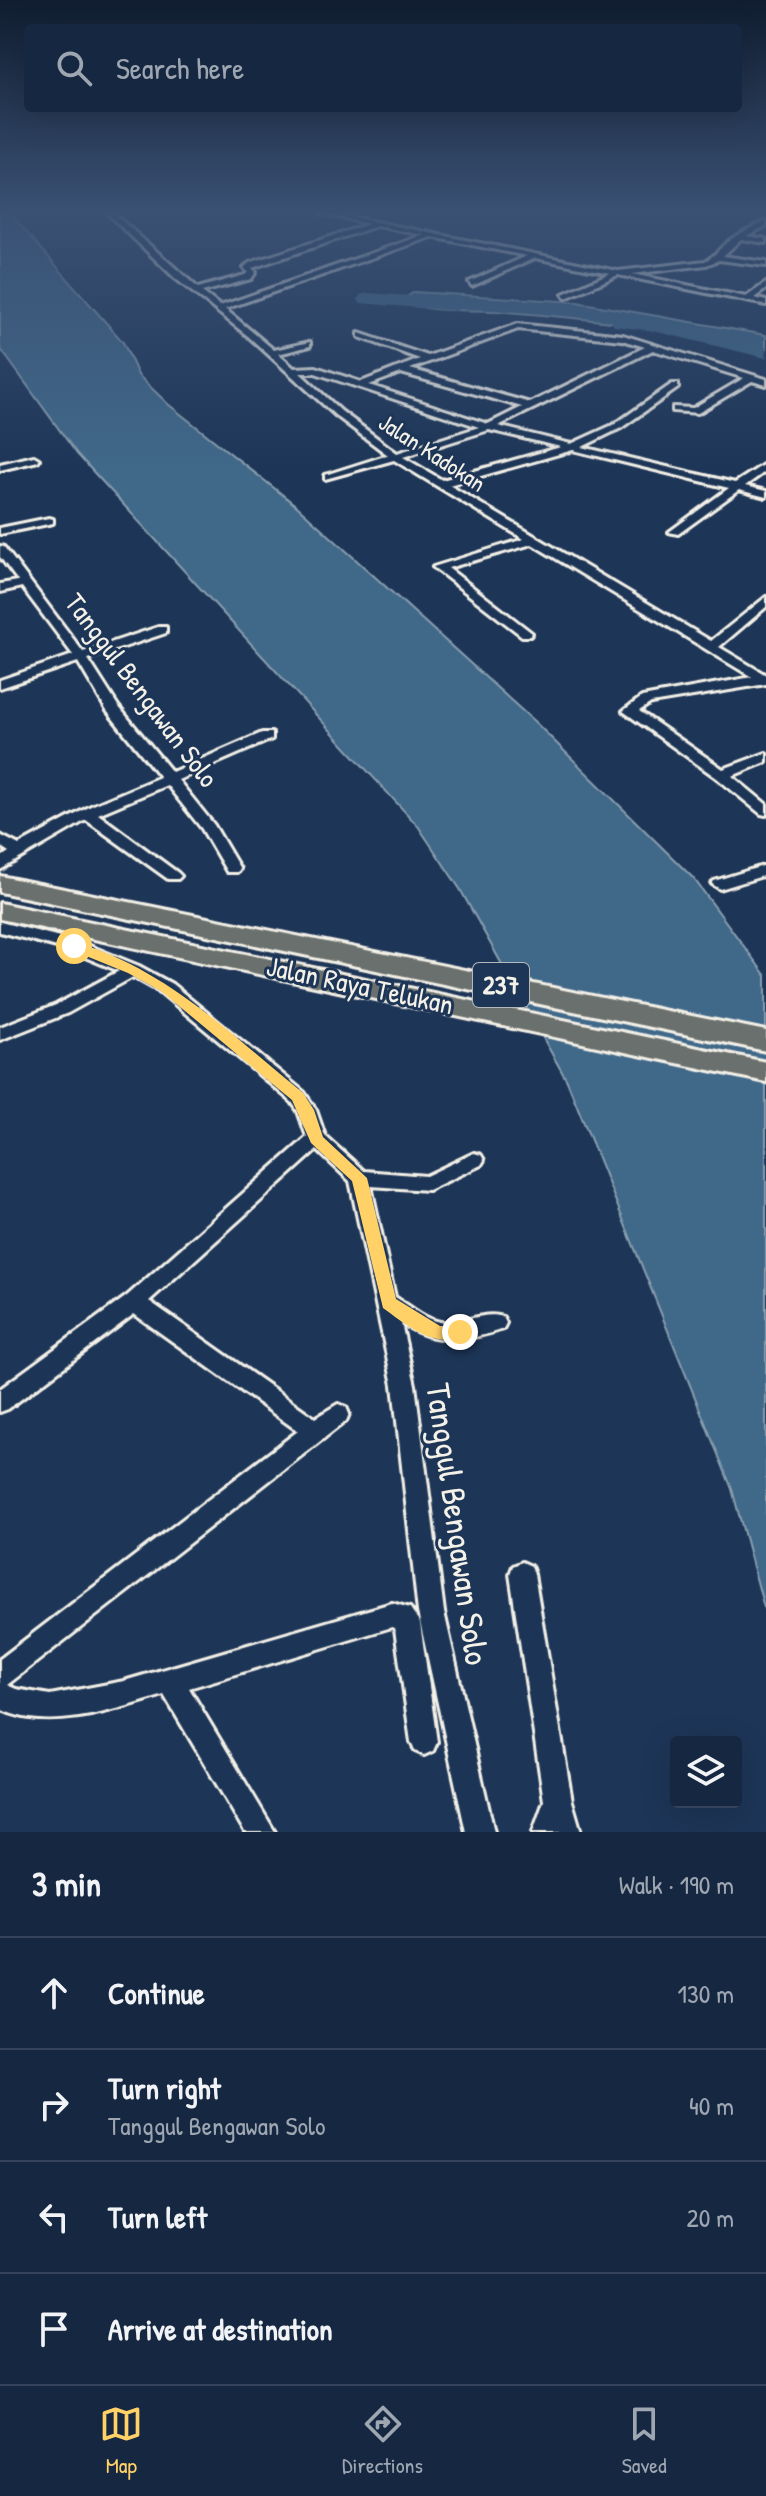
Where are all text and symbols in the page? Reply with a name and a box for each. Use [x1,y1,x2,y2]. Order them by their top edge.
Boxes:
search box [24,24,742,112]
icon: search [52,46,96,90]
text: Search here [116,48,244,88]
street label: Jalan Kadokan [373,406,492,499]
street label: Tanggul Bengawan Solo [56,585,228,795]
route start [56,928,92,964]
street label: Jalan Raya Telukan [263,947,457,1023]
road number: 237 [473,963,529,1007]
route end [442,1314,478,1350]
street label: Tanggul Bengawan Solo [415,1380,501,1668]
map controls [670,1736,742,1808]
button: layers [670,1736,742,1808]
text: 3 min [32,1861,101,1907]
text: Walk · 190 m [619,1867,734,1902]
icon: ahead [32,1971,76,2015]
text: Continue [108,1973,205,2013]
text: 130 m [678,1976,734,2011]
text: Turn right [108,2068,221,2108]
icon: right [32,2083,76,2127]
text: 40 m [689,2088,734,2123]
text: Tanggul Bengawan Solo [108,2108,325,2143]
icon: left [32,2195,76,2239]
text: Turn left [108,2197,207,2237]
text: 20 m [687,2200,734,2235]
icon: arrive [32,2307,76,2351]
text: Arrive at destination [108,2309,333,2349]
tab: Map [99,2402,143,2480]
tab: Directions [342,2402,423,2480]
tab: Saved [622,2402,667,2480]

